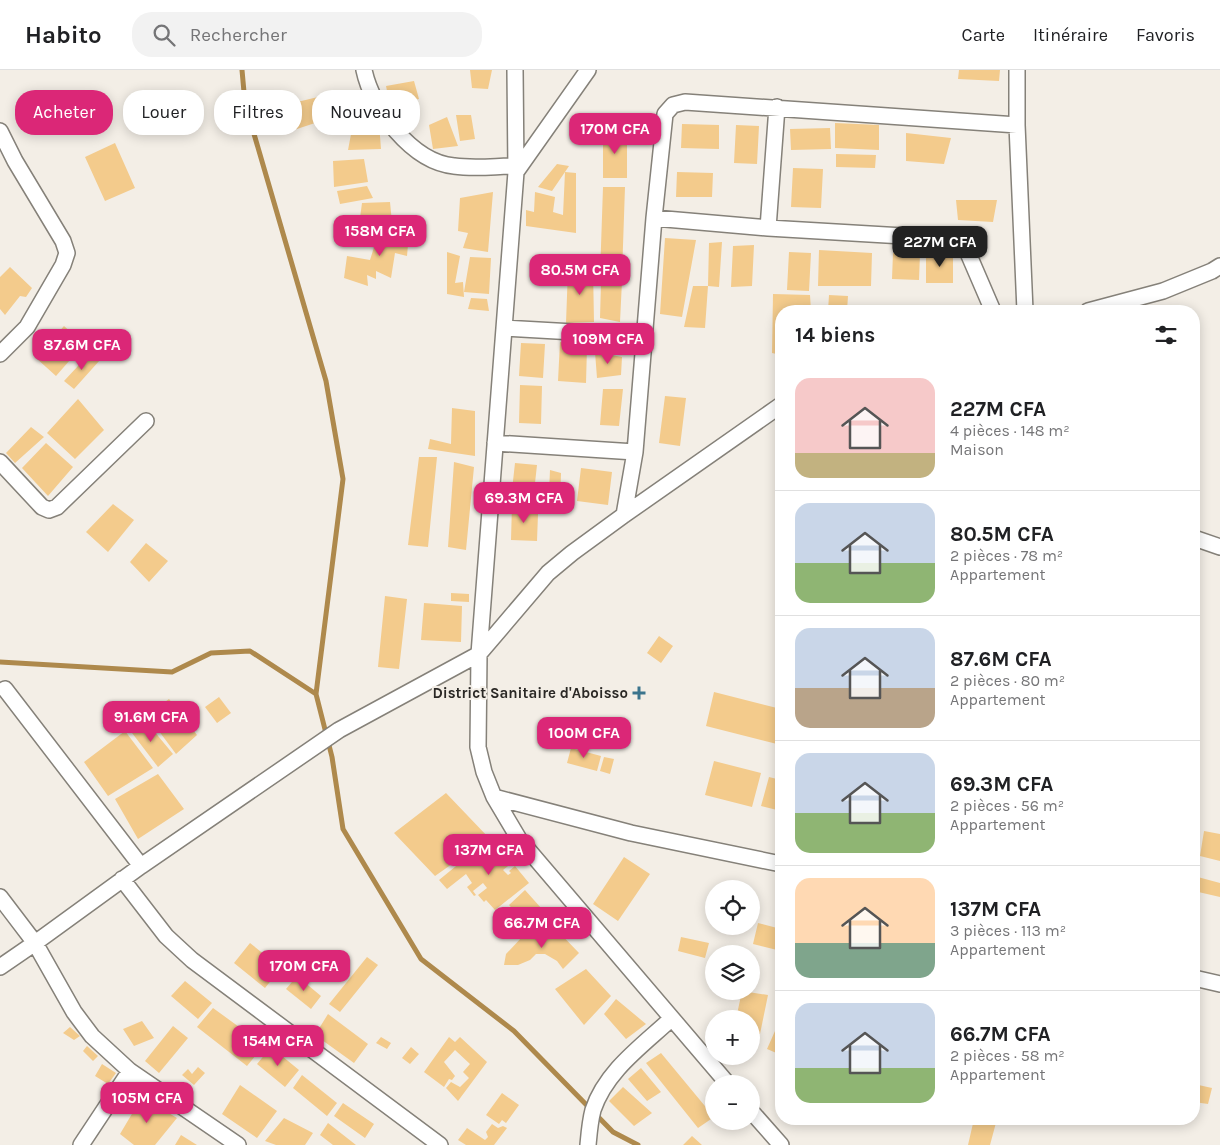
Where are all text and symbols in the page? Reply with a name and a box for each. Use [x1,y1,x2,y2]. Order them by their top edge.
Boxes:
search box [132,12,482,57]
text: Habito [25,21,102,49]
icon: search [150,21,178,49]
text: Rechercher [190,24,287,46]
text: Carte [962,24,1005,46]
text: Itinéraire [1033,24,1108,46]
text: Favoris [1136,24,1195,46]
chip: Acheter [15,90,113,135]
chip: Louer [123,90,204,135]
chip: Filtres [214,90,302,135]
chip: Nouveau [312,90,420,135]
pin: 170M CFA [563,112,667,155]
text: 170M CFA [580,119,650,138]
pin: 158M CFA [328,214,432,257]
text: 158M CFA [344,221,416,240]
pin: 227M CFA [888,226,992,268]
text: 227M CFA [903,232,977,251]
pin: 80.5M CFA [523,254,637,296]
text: 80.5M CFA [540,260,620,279]
icon: filters [1152,321,1180,349]
pin: 109M CFA [556,322,660,365]
text: 14 biens [795,323,875,347]
pin: 87.6M CFA [25,328,139,371]
text: 109M CFA [572,329,644,348]
text: 87.6M CFA [43,335,121,354]
text: 227M CFA [950,397,1046,421]
icon: home [835,398,895,458]
text: 4 pièces · 148 m² [950,421,1070,440]
text: Maison [950,440,1004,459]
pin: 69.3M CFA [467,482,581,524]
text: 69.3M CFA [485,488,563,507]
text: 80.5M CFA [950,522,1054,546]
icon: home [835,523,895,583]
text: 2 pièces · 78 m² [950,546,1063,565]
text: Appartement [950,565,1046,584]
text: 87.6M CFA [950,647,1052,671]
icon: home [835,648,895,708]
text: 2 pièces · 80 m² [950,671,1065,690]
place label: District Sanitaire d'Aboisso [432,684,628,702]
marker: District Sanitaire d'Aboisso [632,686,646,700]
text: Appartement [950,690,1046,709]
pin: 91.6M CFA [94,700,208,743]
text: 91.6M CFA [114,707,188,726]
pin: 100M CFA [532,716,636,759]
text: 100M CFA [548,723,620,742]
text: 69.3M CFA [950,772,1053,796]
icon: home [835,773,895,833]
text: 2 pièces · 56 m² [950,796,1064,815]
text: Appartement [950,815,1046,834]
pin: 137M CFA [437,834,541,876]
text: 137M CFA [454,840,524,859]
map controls [705,880,760,1130]
button: locate [705,880,760,935]
text: 137M CFA [950,897,1041,921]
icon: home [835,898,895,958]
pin: 66.7M CFA [485,906,599,949]
text: 66.7M CFA [504,913,580,932]
text: 3 pièces · 113 m² [950,921,1066,940]
text: Appartement [950,940,1046,959]
button: layers [705,945,760,1000]
pin: 170M CFA [252,950,356,992]
text: 170M CFA [269,956,339,975]
button: + [705,1010,760,1065]
text: 66.7M CFA [950,1022,1051,1046]
icon: home [835,1023,895,1083]
pin: 154M CFA [226,1024,330,1067]
text: 154M CFA [243,1031,313,1050]
text: 2 pièces · 58 m² [950,1046,1065,1065]
text: Appartement [950,1065,1046,1084]
button: − [705,1075,760,1130]
pin: 105M CFA [95,1082,199,1124]
text: 105M CFA [111,1088,183,1107]

